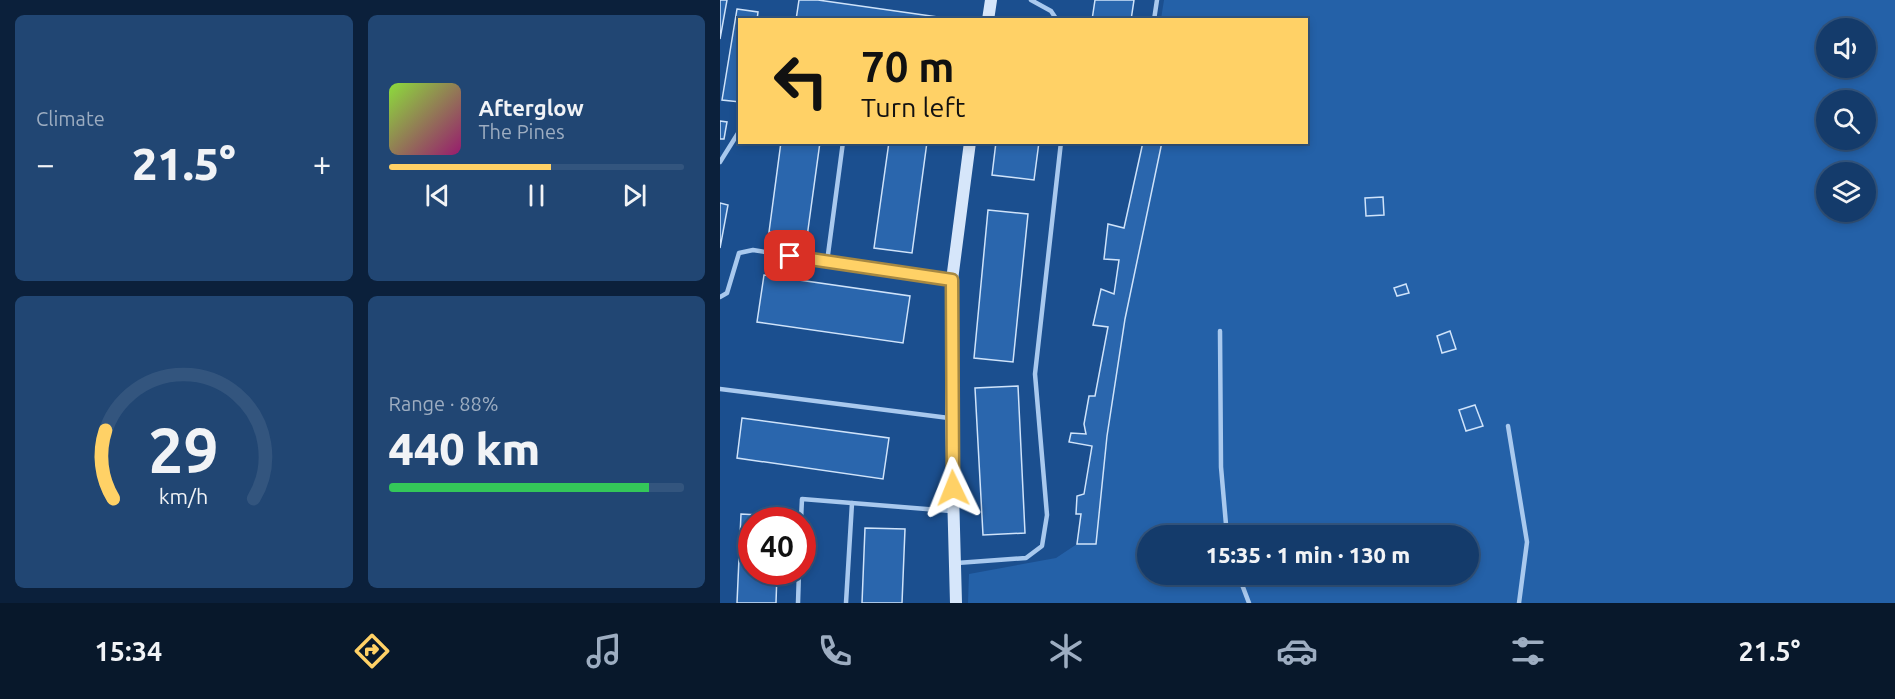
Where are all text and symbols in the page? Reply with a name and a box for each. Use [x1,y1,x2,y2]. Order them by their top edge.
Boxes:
map controls [1816,18,1876,222]
button: sound [1816,18,1876,78]
icon: left [762,42,840,120]
text: 70 m [861,43,955,90]
button: search [1816,90,1876,150]
text: Turn left [861,92,965,122]
text: Afterglow [479,95,584,120]
text: Climate [36,107,105,130]
text: The Pines [479,120,565,143]
text: 21.5° [132,138,236,189]
text: − [36,145,55,182]
text: + [313,145,331,182]
button: layers [1816,162,1876,222]
icon: previous [421,179,454,212]
icon: pause [520,179,553,212]
icon: next [618,179,651,212]
pin [764,230,815,281]
icon: arrive [773,239,806,272]
text: Range · 88% [389,392,499,415]
text: 29 [149,415,219,485]
text: 440 km [389,423,540,474]
position arrow [921,456,985,520]
text: km/h [159,484,208,508]
speed limit sign: 40 [738,507,816,585]
text: 15:35 · 1 min · 130 m [1206,542,1410,567]
icon: directions [351,630,393,672]
icon: music [583,630,625,672]
icon: phone [814,630,856,672]
icon: climate [1045,630,1087,672]
icon: car [1276,630,1318,672]
icon: filters [1507,630,1549,672]
text: 15:34 [95,636,162,666]
text: 21.5° [1738,636,1800,666]

